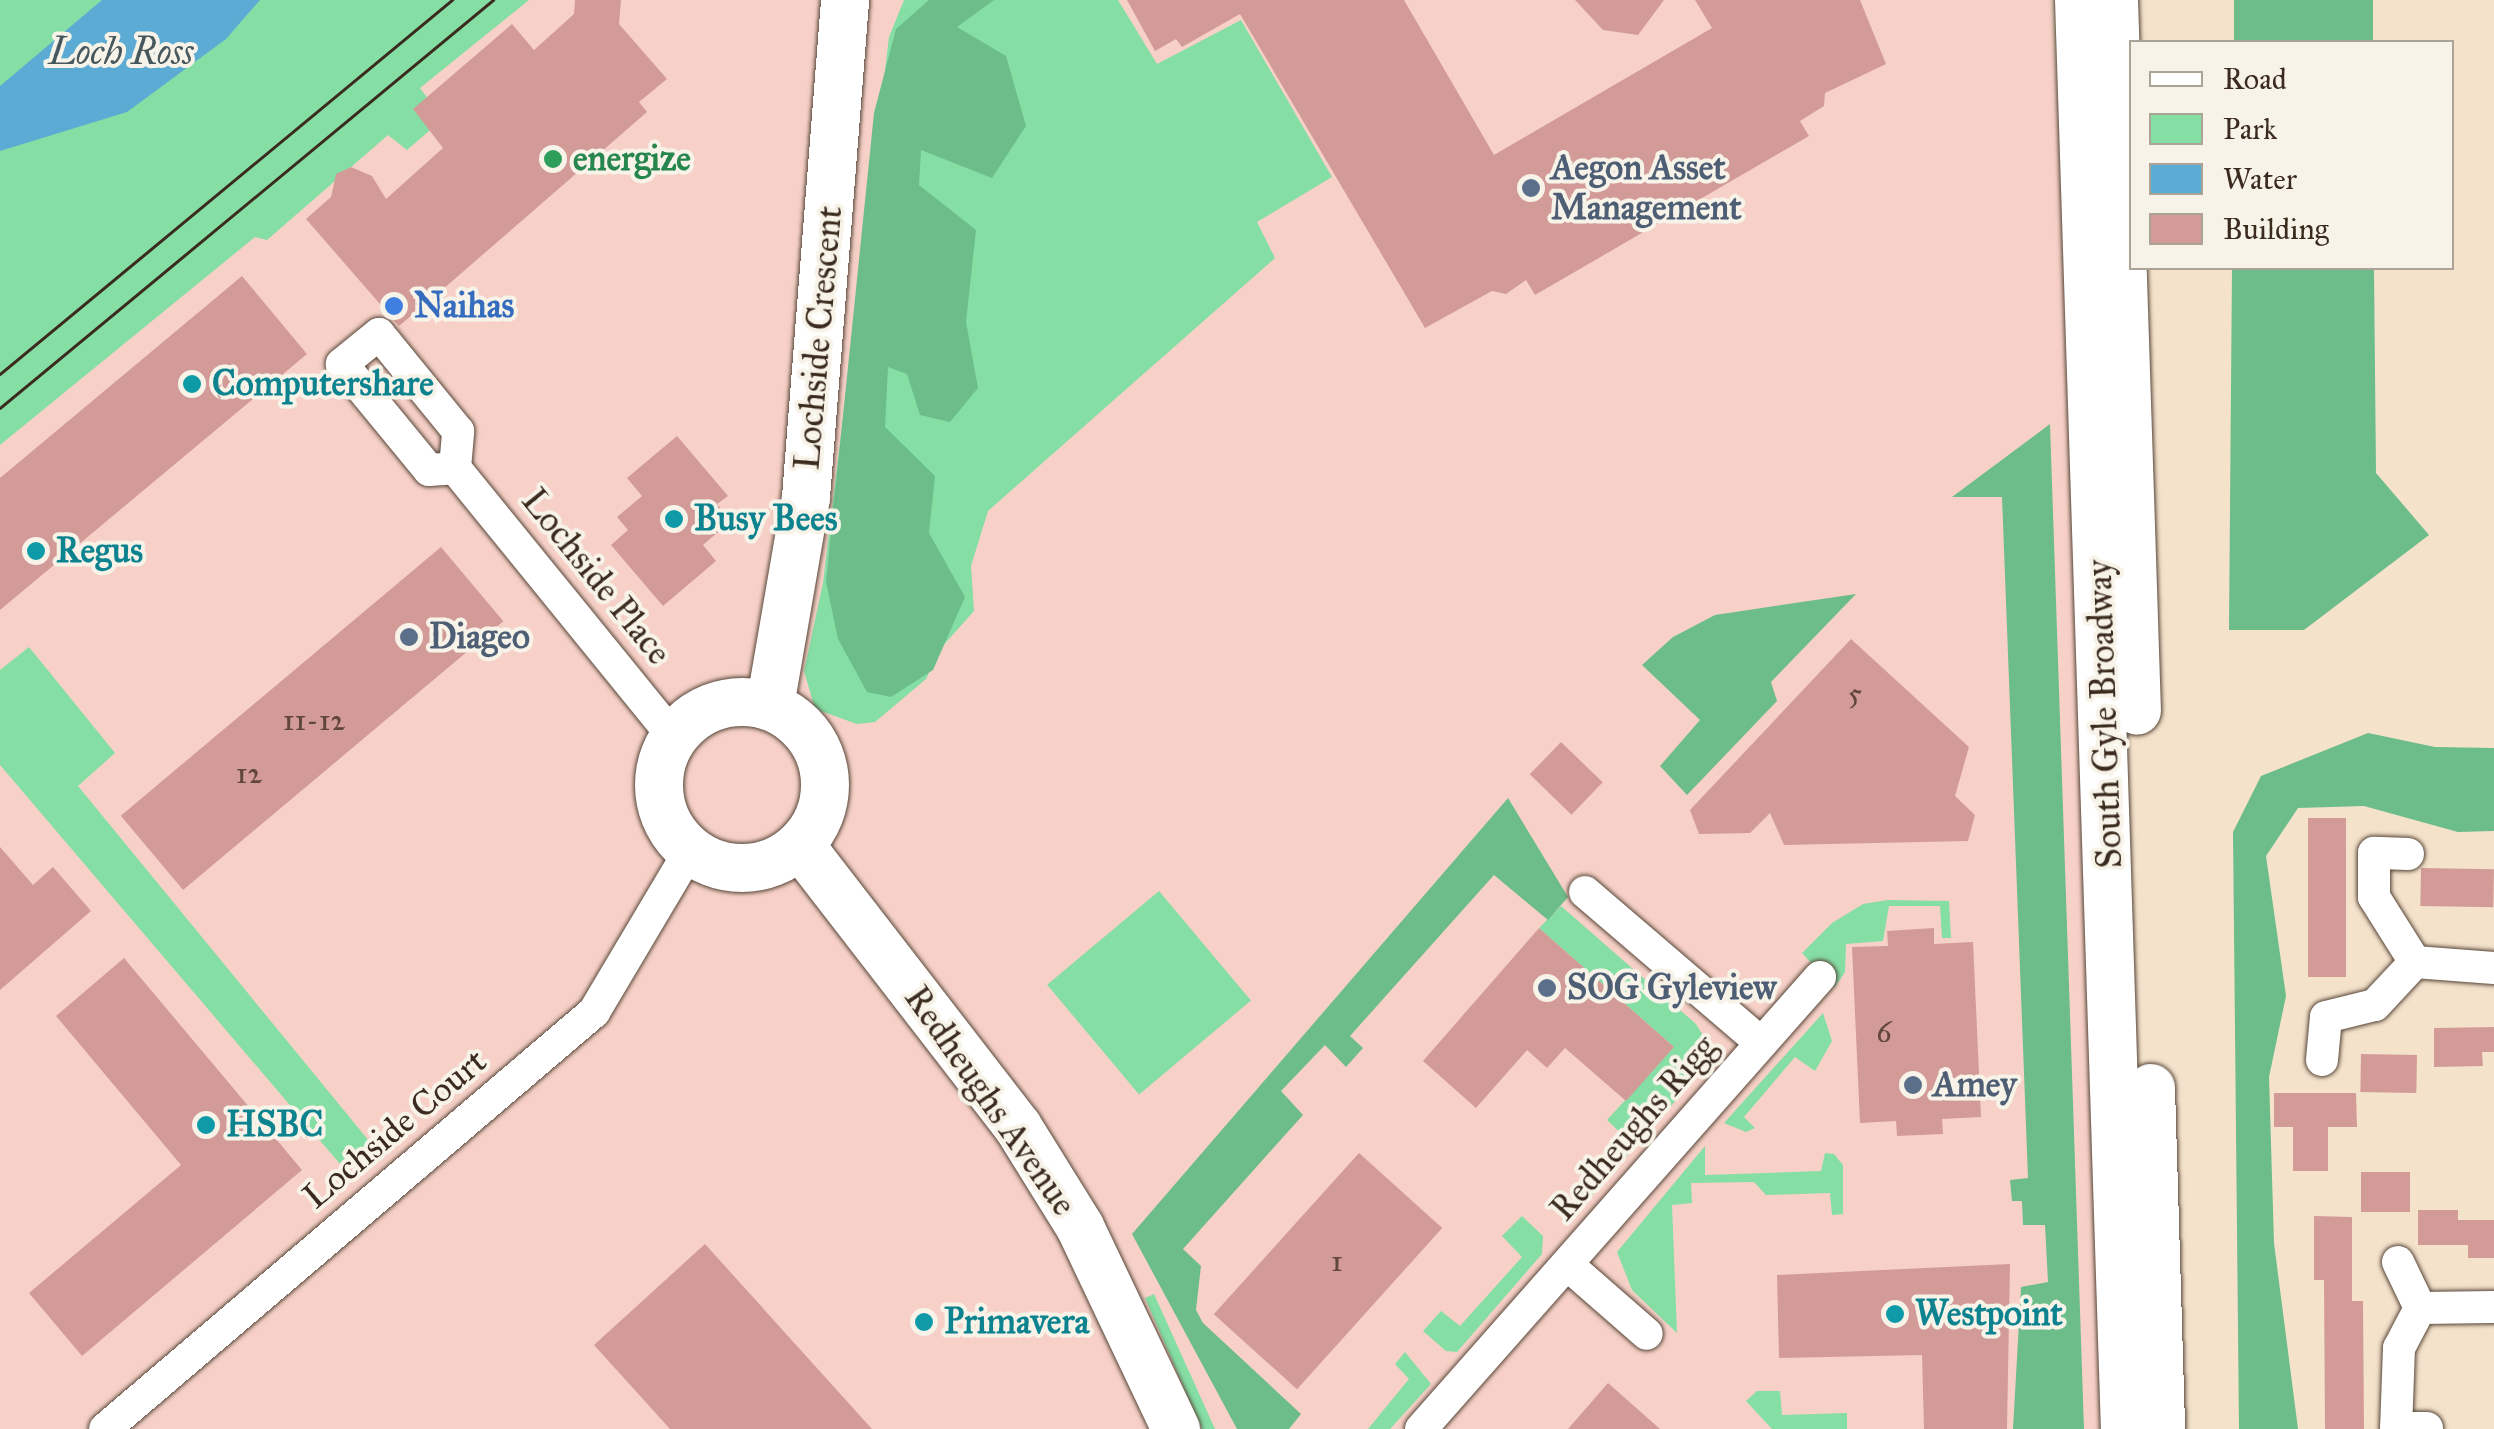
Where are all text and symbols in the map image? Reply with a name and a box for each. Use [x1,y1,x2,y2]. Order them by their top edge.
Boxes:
water label: Loch Ross [49,29,193,75]
legend [2129,40,2454,270]
text: Road [2223,61,2287,97]
text: Park [2223,111,2277,147]
place label: energize [573,138,691,180]
place label: Aegon Asset Management [1551,147,1742,229]
marker: energize [542,148,564,170]
text: Water [2223,161,2297,197]
marker: Aegon Asset Management [1520,177,1542,199]
street label: Lochside Crescent [787,204,851,472]
text: Building [2223,211,2329,247]
place label: Naihas [414,285,514,327]
marker: Naihas [383,295,405,317]
place label: Computershare [212,363,434,405]
marker: Computershare [181,373,203,395]
street label: Lochside Place [512,481,680,673]
place label: Busy Bees [694,498,838,540]
marker: Busy Bees [663,508,685,530]
place label: Regus [56,530,143,572]
marker: Regus [25,540,47,562]
street label: South Gyle Broadway [2079,559,2131,869]
place label: Diageo [429,616,530,658]
marker: Diageo [398,626,420,648]
house number: 5 [1848,675,1862,711]
house number: 11-12 [283,702,345,738]
house number: 12 [236,755,262,791]
place label: SOG Gyleview [1567,967,1776,1009]
marker: SOG Gyleview [1536,977,1558,999]
street label: Redheughs Avenue [895,978,1085,1224]
house number: 6 [1876,1014,1892,1050]
street label: Redheughs Rigg [1542,1027,1726,1229]
street label: Lochside Court [295,1040,495,1218]
place label: Amey [1933,1064,2017,1106]
marker: Amey [1902,1074,1924,1096]
place label: HSBC [226,1104,323,1146]
marker: HSBC [195,1114,217,1136]
house number: 1 [1331,1243,1343,1279]
place label: Westpoint [1915,1293,2063,1335]
place label: Primavera [944,1301,1089,1343]
marker: Westpoint [1884,1303,1906,1325]
marker: Primavera [913,1311,935,1333]

